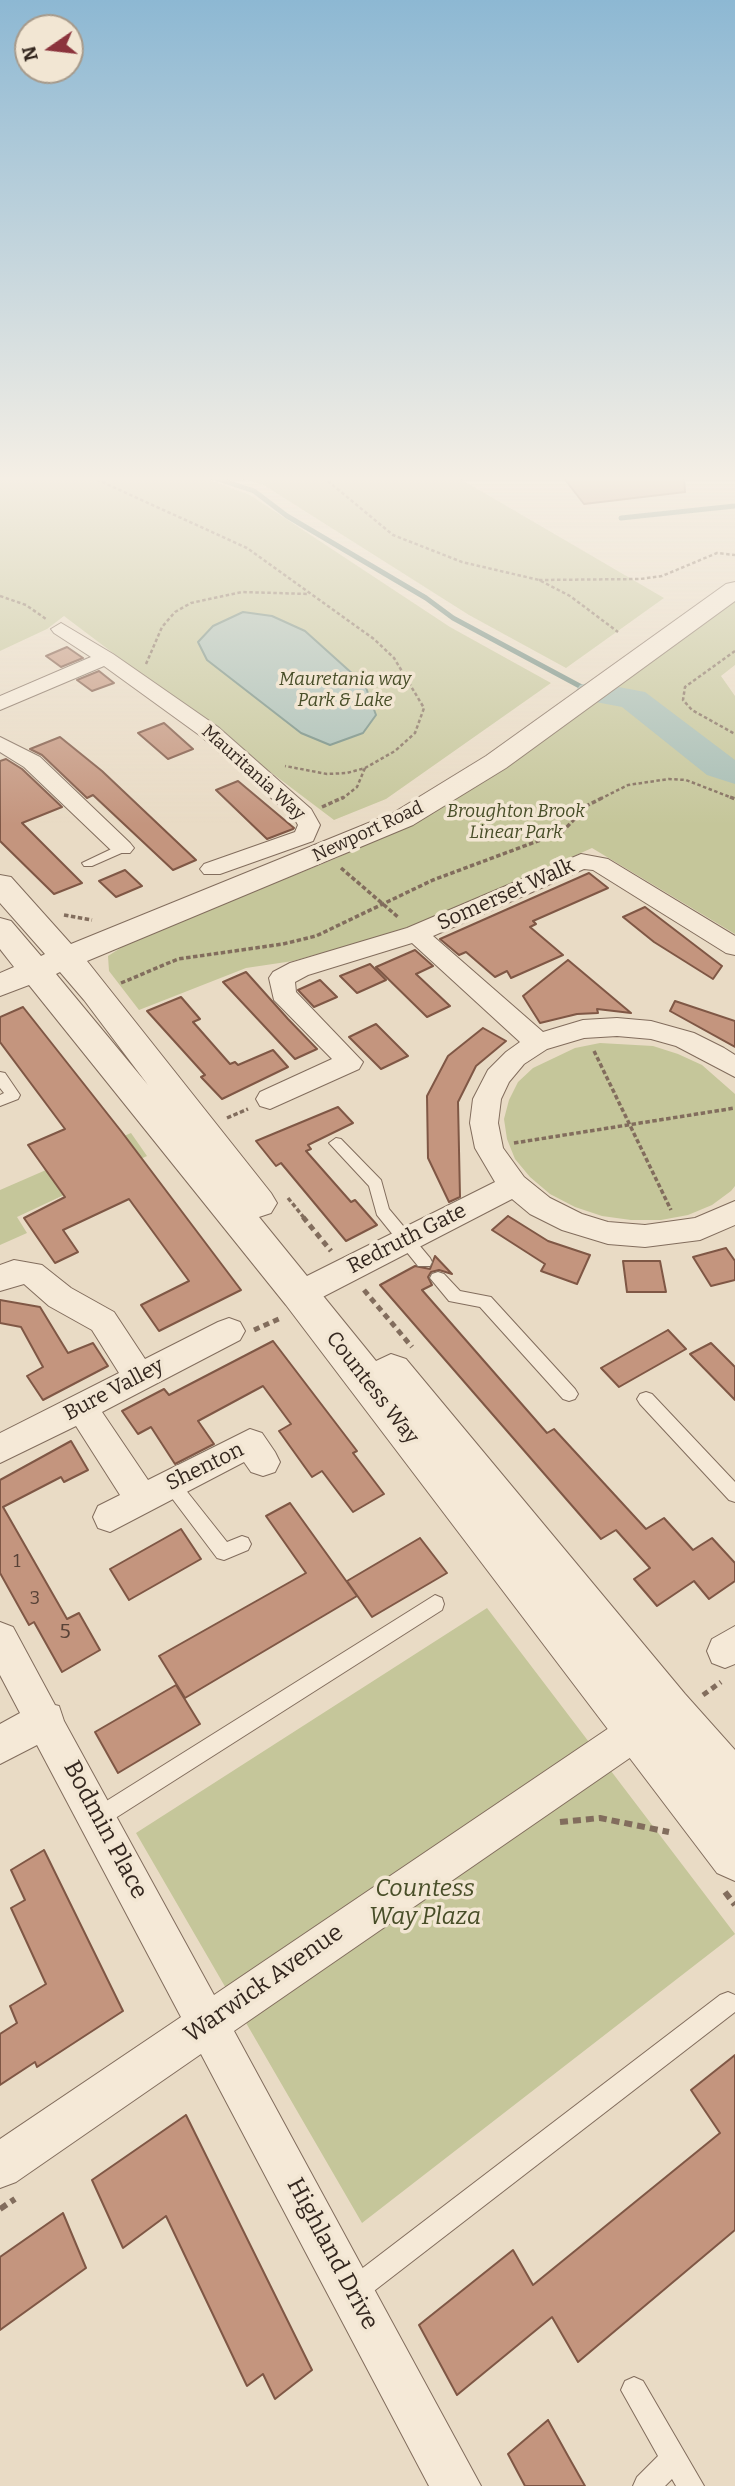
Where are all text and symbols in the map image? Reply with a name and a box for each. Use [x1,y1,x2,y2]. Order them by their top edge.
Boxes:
north arrow [14,14,84,84]
text: N [17,44,43,64]
park label: Mauretania way Park & Lake [279,669,411,712]
street label: Mauritania Way [197,721,309,825]
street label: Newport Road [309,797,427,867]
park label: Broughton Brook Linear Park [447,801,585,844]
street label: Somerset Walk [434,854,578,936]
street label: Redruth Gate [344,1198,470,1280]
street label: Countess Way [320,1327,424,1449]
street label: Bure Valley [60,1353,168,1427]
street label: Shenton [162,1437,248,1497]
house number: 1 [13,1551,21,1573]
house number: 3 [30,1588,40,1610]
house number: 5 [59,1619,71,1645]
street label: Bodmin Place [57,1756,153,1904]
park label: Countess Way Plaza [369,1875,481,1931]
street label: Warwick Avenue [179,1918,349,2050]
street label: Highland Drive [280,2173,384,2335]

